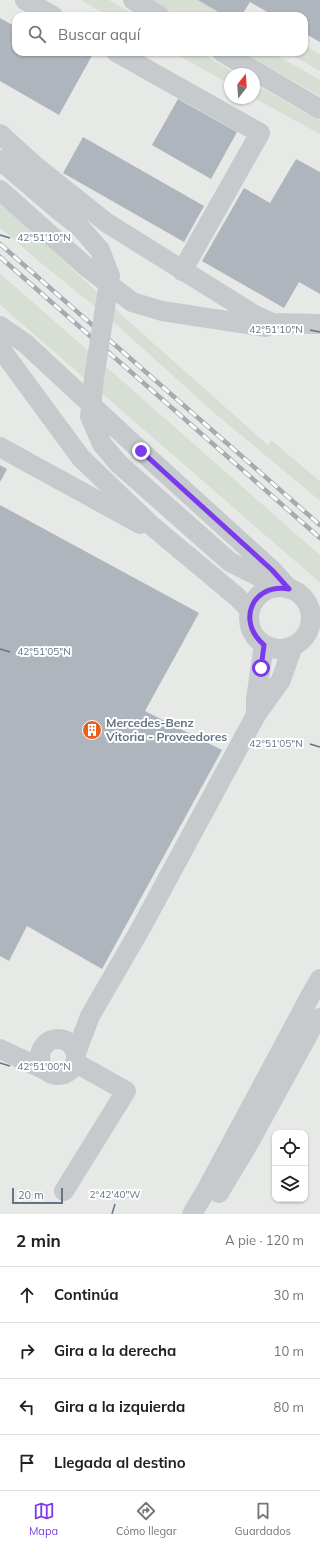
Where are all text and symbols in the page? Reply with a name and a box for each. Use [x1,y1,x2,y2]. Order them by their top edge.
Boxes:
search box [12,12,308,56]
icon: search [26,23,48,45]
text: Buscar aquí [58,25,140,44]
north arrow [224,68,260,104]
text: 42°51'10"N [17,231,71,244]
text: 42°51'10"N [249,323,303,336]
route end [132,442,150,460]
text: 42°51'05"N [17,645,71,658]
route start [252,659,270,677]
place label: Mercedes-Benz Vitoria - Proveedores [105,715,227,744]
building icon: Mercedes-Benz Vitoria - Proveedores [81,719,103,741]
text: 42°51'05"N [249,737,303,750]
text: 42°51'00"N [17,1060,71,1073]
map controls [272,1130,308,1202]
button: locate [272,1130,308,1166]
button: layers [272,1166,308,1202]
scale bar [12,1186,63,1205]
text: 20 m [18,1188,44,1202]
text: 2°42'40"W [90,1188,140,1201]
text: 2 min [16,1230,61,1251]
text: A pie · 120 m [225,1232,304,1248]
icon: ahead [16,1284,38,1306]
text: Continúa [54,1285,119,1304]
text: 30 m [274,1287,304,1303]
icon: right [16,1340,38,1362]
text: Gira a la derecha [54,1341,176,1360]
text: 10 m [274,1343,304,1359]
icon: left [16,1396,38,1418]
text: Gira a la izquierda [54,1397,185,1416]
text: 80 m [274,1399,304,1415]
icon: arrive [16,1452,38,1474]
text: Llegada al destino [54,1453,186,1472]
tab: Mapa [29,1500,58,1538]
tab: Cómo llegar [116,1500,177,1538]
tab: Guardados [235,1500,291,1538]

